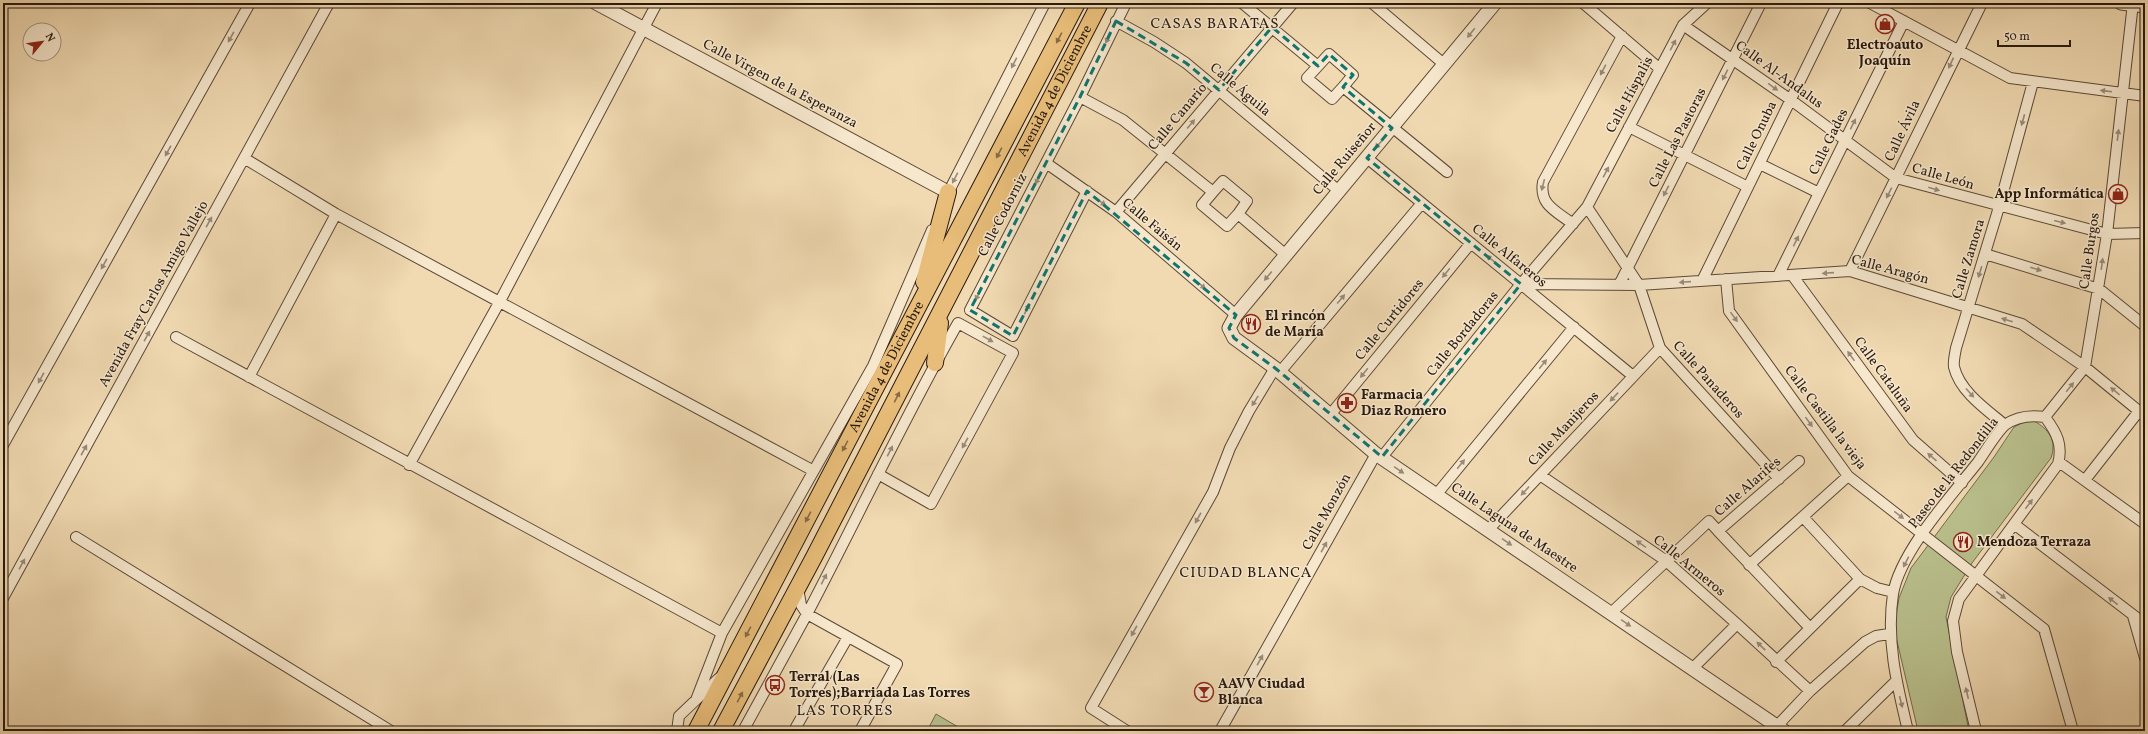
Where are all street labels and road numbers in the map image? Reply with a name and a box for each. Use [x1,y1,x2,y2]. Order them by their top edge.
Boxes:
street label: Avenida 4 de Diciembre [1013,21,1097,160]
street label: Calle Virgen de la Esperanza [699,35,861,133]
street label: Calle Al-Andalus [1731,37,1827,113]
street label: Calle Híspalis [1602,53,1658,137]
street label: Calle Águila [1205,59,1275,121]
street label: Calle Canario [1144,79,1212,155]
street label: Calle Las Pastoras [1645,85,1711,191]
street label: Calle Ávila [1881,97,1926,165]
street label: Calle Onuba [1732,98,1782,174]
street label: Calle Gades [1805,106,1853,178]
street label: Calle Ruiseñor [1309,118,1381,200]
street label: Calle León [1910,159,1976,195]
street label: Calle Codorniz [974,170,1032,260]
street label: Calle Faisán [1118,194,1186,256]
street label: Avenida Fray Carlos Amigo Vallejo [95,197,213,391]
street label: Calle Burgos [2075,212,2105,290]
street label: Calle Zamora [1948,217,1990,301]
street label: Calle Alfareros [1467,220,1551,292]
street label: Calle Aragón [1849,251,1931,289]
street label: Calle Curtidores [1351,275,1429,365]
street label: Calle Bordadoras [1423,287,1503,381]
street label: Avenida 4 de Diciembre [844,297,929,436]
street label: Calle Cataluña [1849,333,1917,417]
street label: Calle Panaderos [1668,337,1748,423]
street label: Calle Castilla la vieja [1779,362,1871,474]
street label: Calle Manijeros [1524,387,1604,471]
street label: Paseo de la Redondilla [1905,413,2003,533]
street label: Calle Alarifes [1711,453,1785,521]
street label: Calle Monzón [1298,470,1356,554]
street label: Calle Laguna de Maestre [1447,478,1581,578]
street label: Calle Armeros [1649,531,1729,601]

